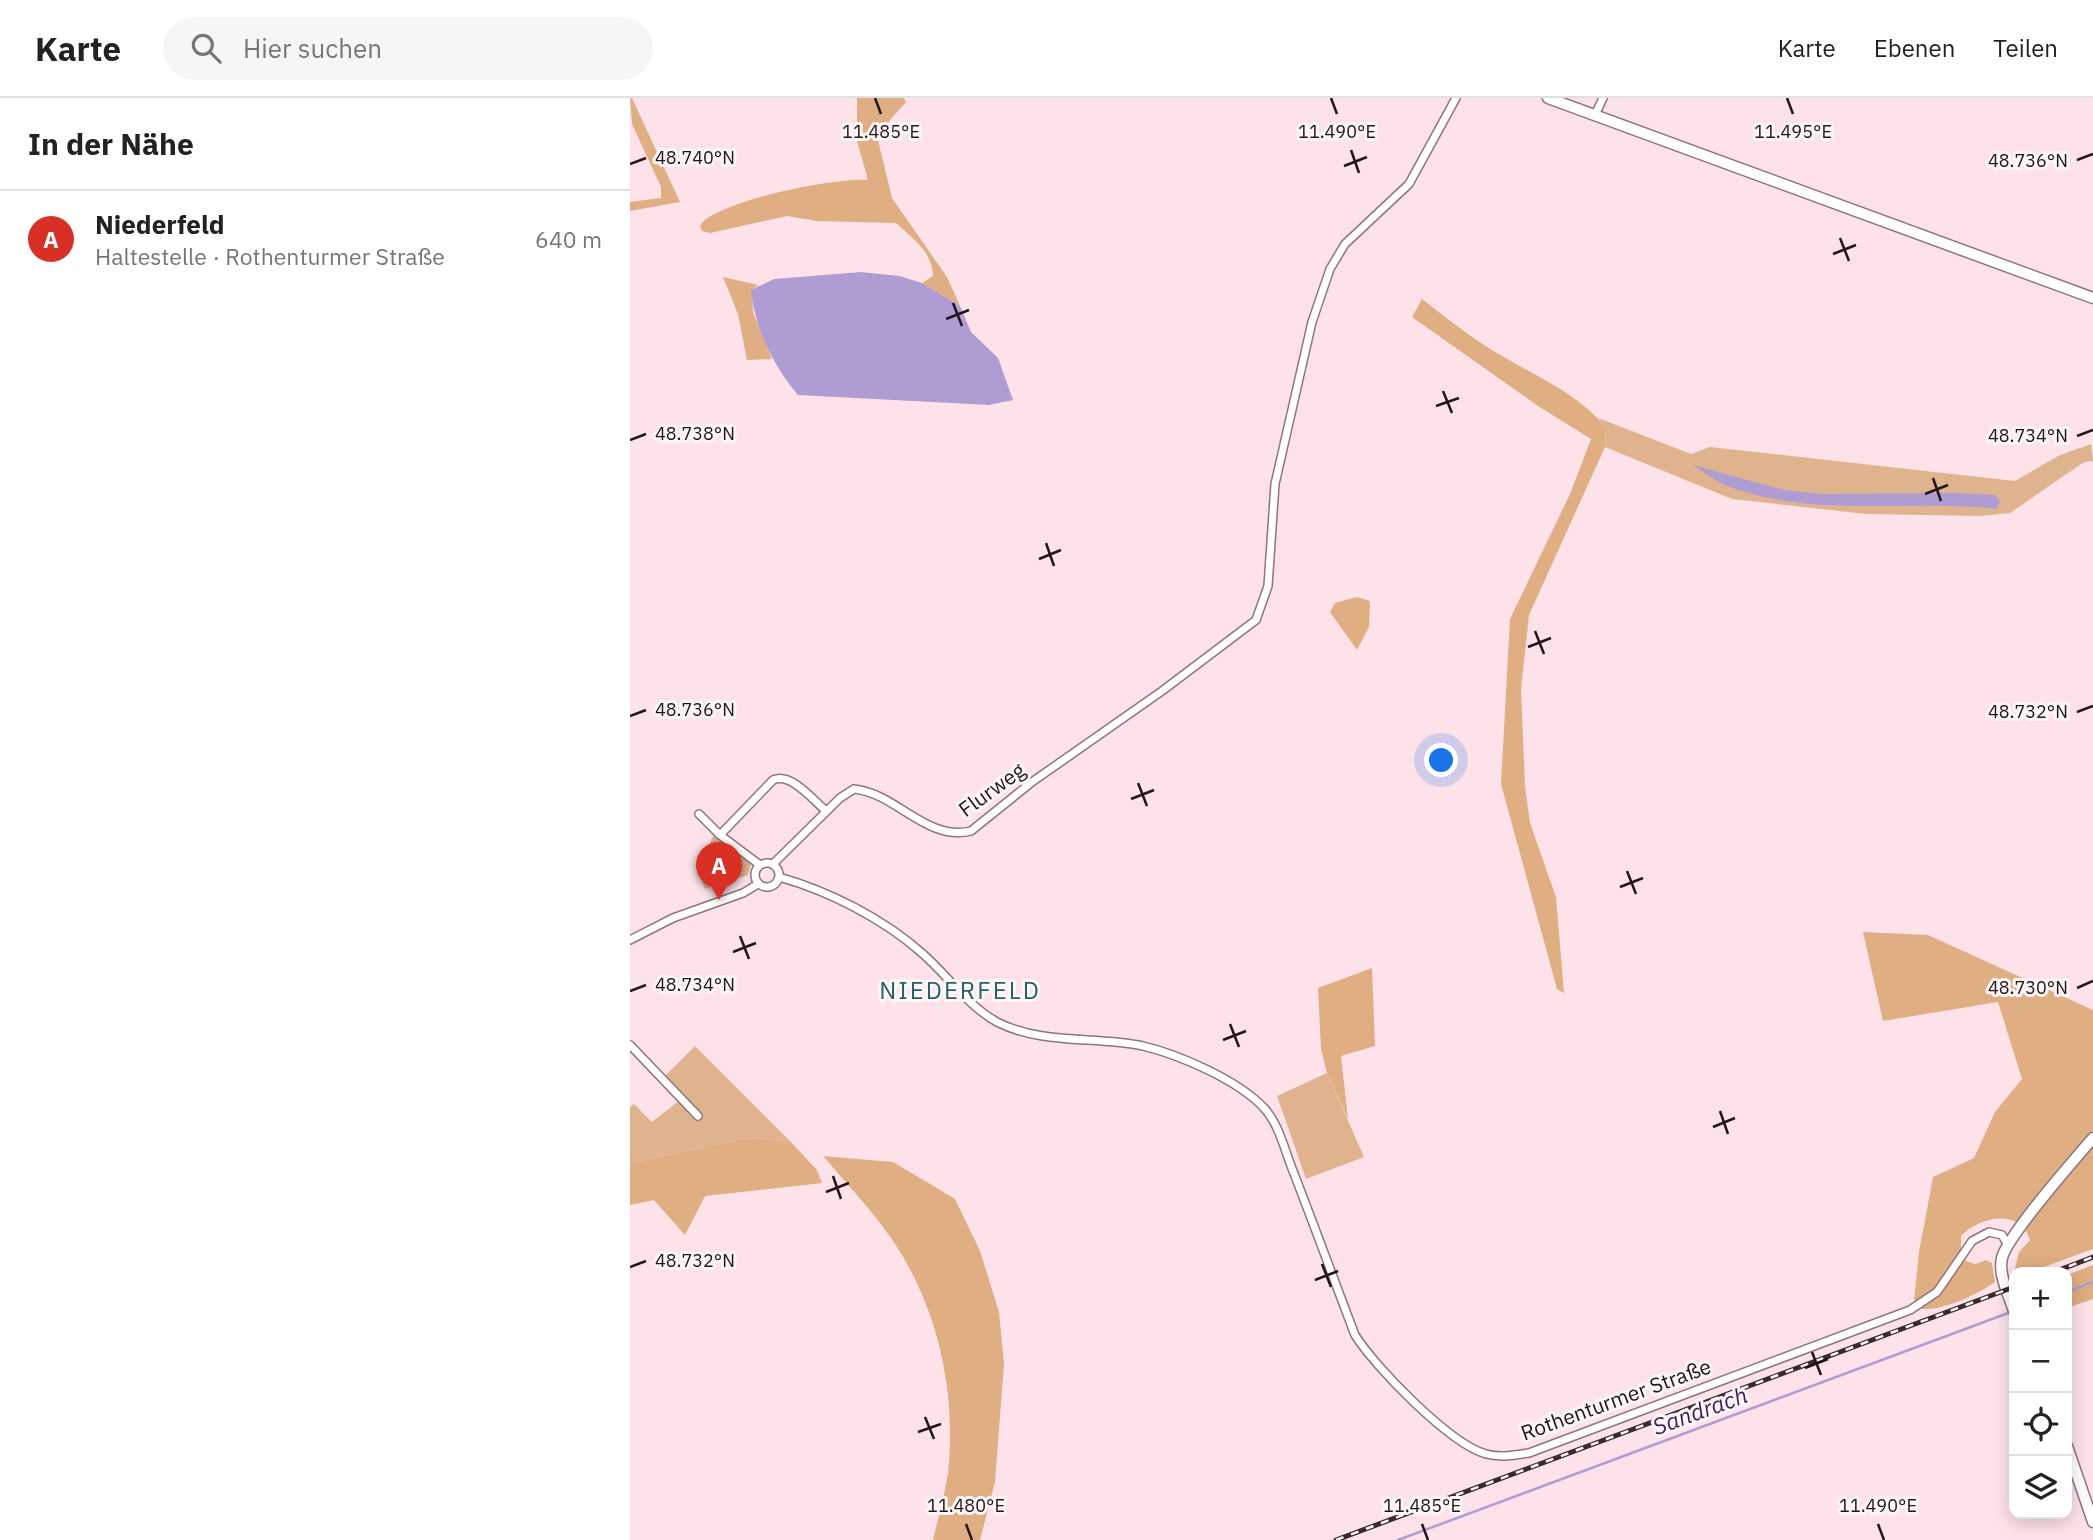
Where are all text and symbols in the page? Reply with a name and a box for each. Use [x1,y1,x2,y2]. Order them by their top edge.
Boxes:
search box [163,17,653,80]
text: Karte [35,27,121,70]
icon: search [187,29,225,67]
text: Hier suchen [243,31,382,65]
text: Karte [1778,32,1836,64]
text: Ebenen [1874,32,1955,64]
text: Teilen [1993,32,2058,64]
text: 11.485°E [842,120,920,143]
text: 11.490°E [1298,120,1376,143]
text: 11.495°E [1754,120,1832,143]
text: In der Nähe [28,124,194,163]
text: 48.740°N [655,146,735,169]
text: 48.736°N [1988,149,2068,172]
text: Niederfeld [95,207,225,241]
text: A [43,224,59,254]
text: 640 m [535,224,602,254]
text: Haltestelle · Rothenturmer Straße [95,241,445,271]
text: 48.738°N [655,422,735,445]
text: 48.734°N [1988,424,2068,447]
text: 48.736°N [655,698,735,721]
text: 48.732°N [1988,700,2068,723]
your location [1424,743,1458,777]
street label: Flurweg [953,756,1030,823]
pin: A [696,842,742,900]
text: 48.734°N [655,973,735,996]
district label: NIEDERFELD [879,974,1041,1006]
text: 48.730°N [1988,976,2068,999]
text: 48.732°N [655,1249,735,1272]
map controls [2009,1267,2072,1519]
button: + [2009,1267,2072,1330]
button: − [2009,1330,2072,1393]
street label: Rothenturmer Straße [1517,1352,1715,1447]
water label: Sandrach [1648,1379,1751,1441]
button: locate [2009,1393,2072,1456]
button: layers [2009,1456,2072,1519]
text: 11.480°E [927,1494,1005,1517]
text: 11.485°E [1383,1494,1461,1517]
text: 11.490°E [1839,1494,1917,1517]

